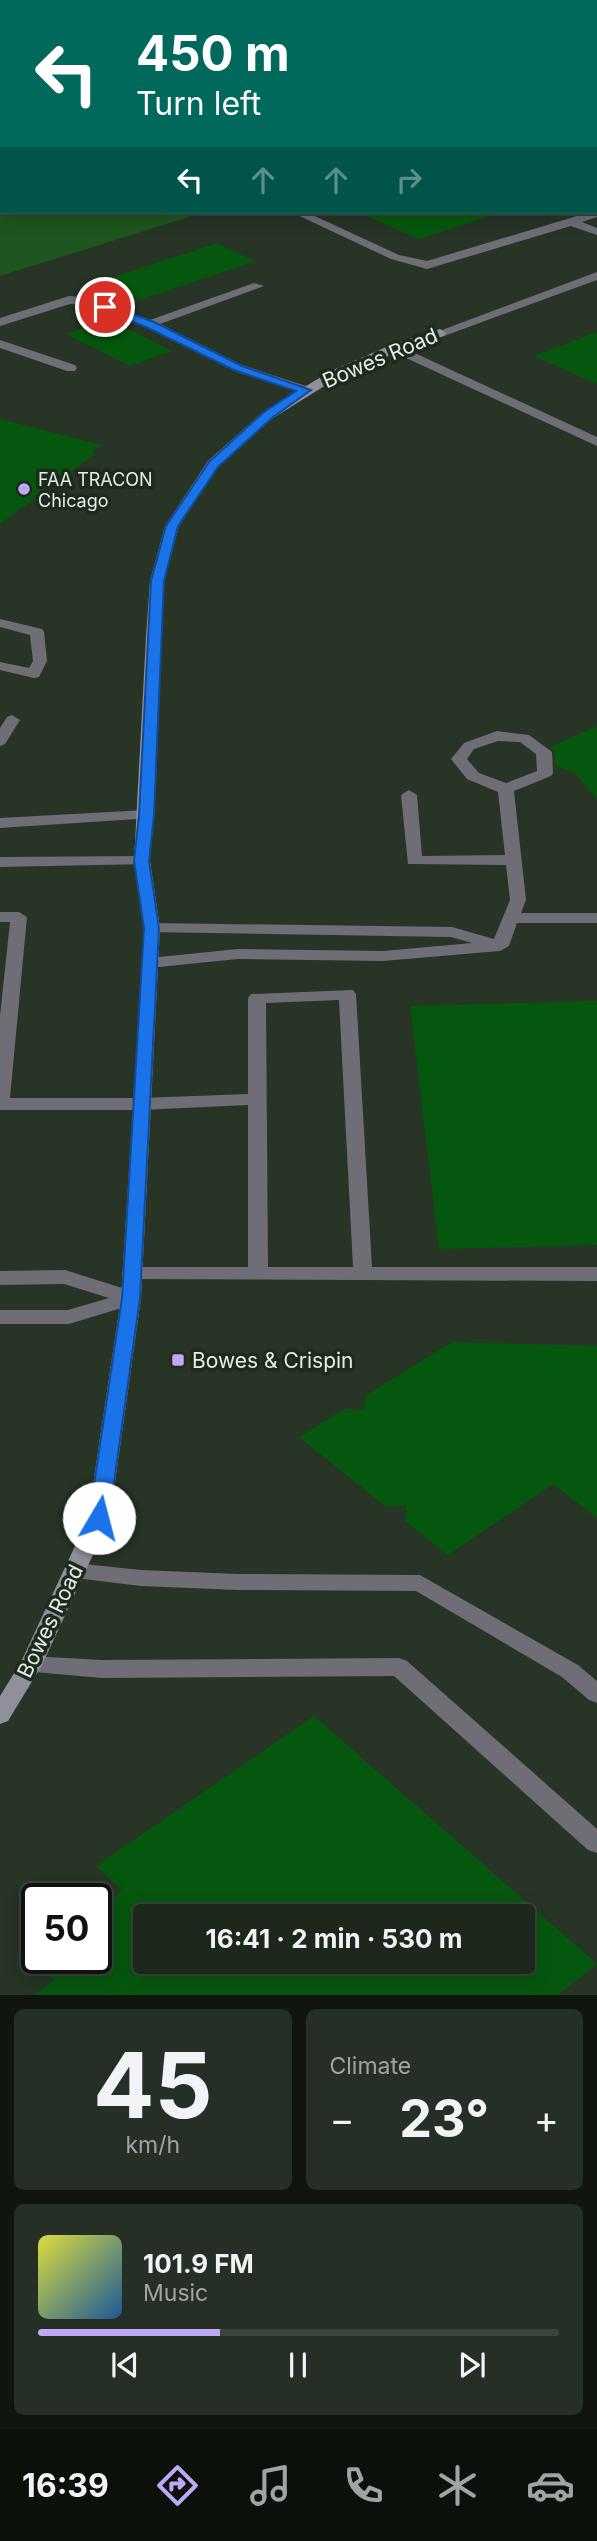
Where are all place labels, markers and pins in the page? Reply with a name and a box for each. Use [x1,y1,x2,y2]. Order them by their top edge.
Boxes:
pin [75,277,135,337]
place label: FAA TRACON Chicago [38,469,153,511]
marker: FAA TRACON Chicago [16,481,32,497]
place label: Bowes & Crispin [192,1348,354,1373]
marker: Bowes & Crispin [170,1352,186,1368]

